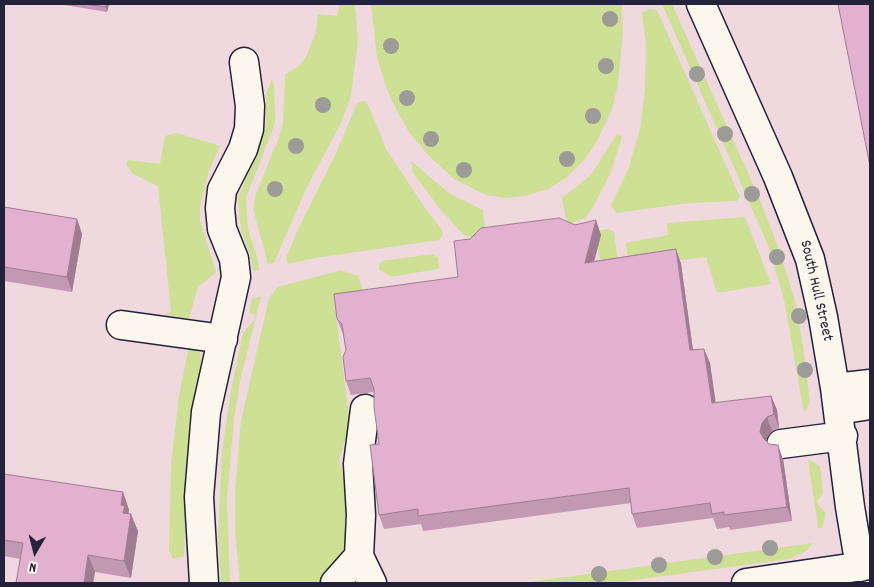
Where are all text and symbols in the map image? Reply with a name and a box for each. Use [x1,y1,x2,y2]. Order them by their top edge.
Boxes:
street label: South Hull Street [794,239,836,343]
north arrow [10,527,60,577]
text: N [28,556,38,577]

